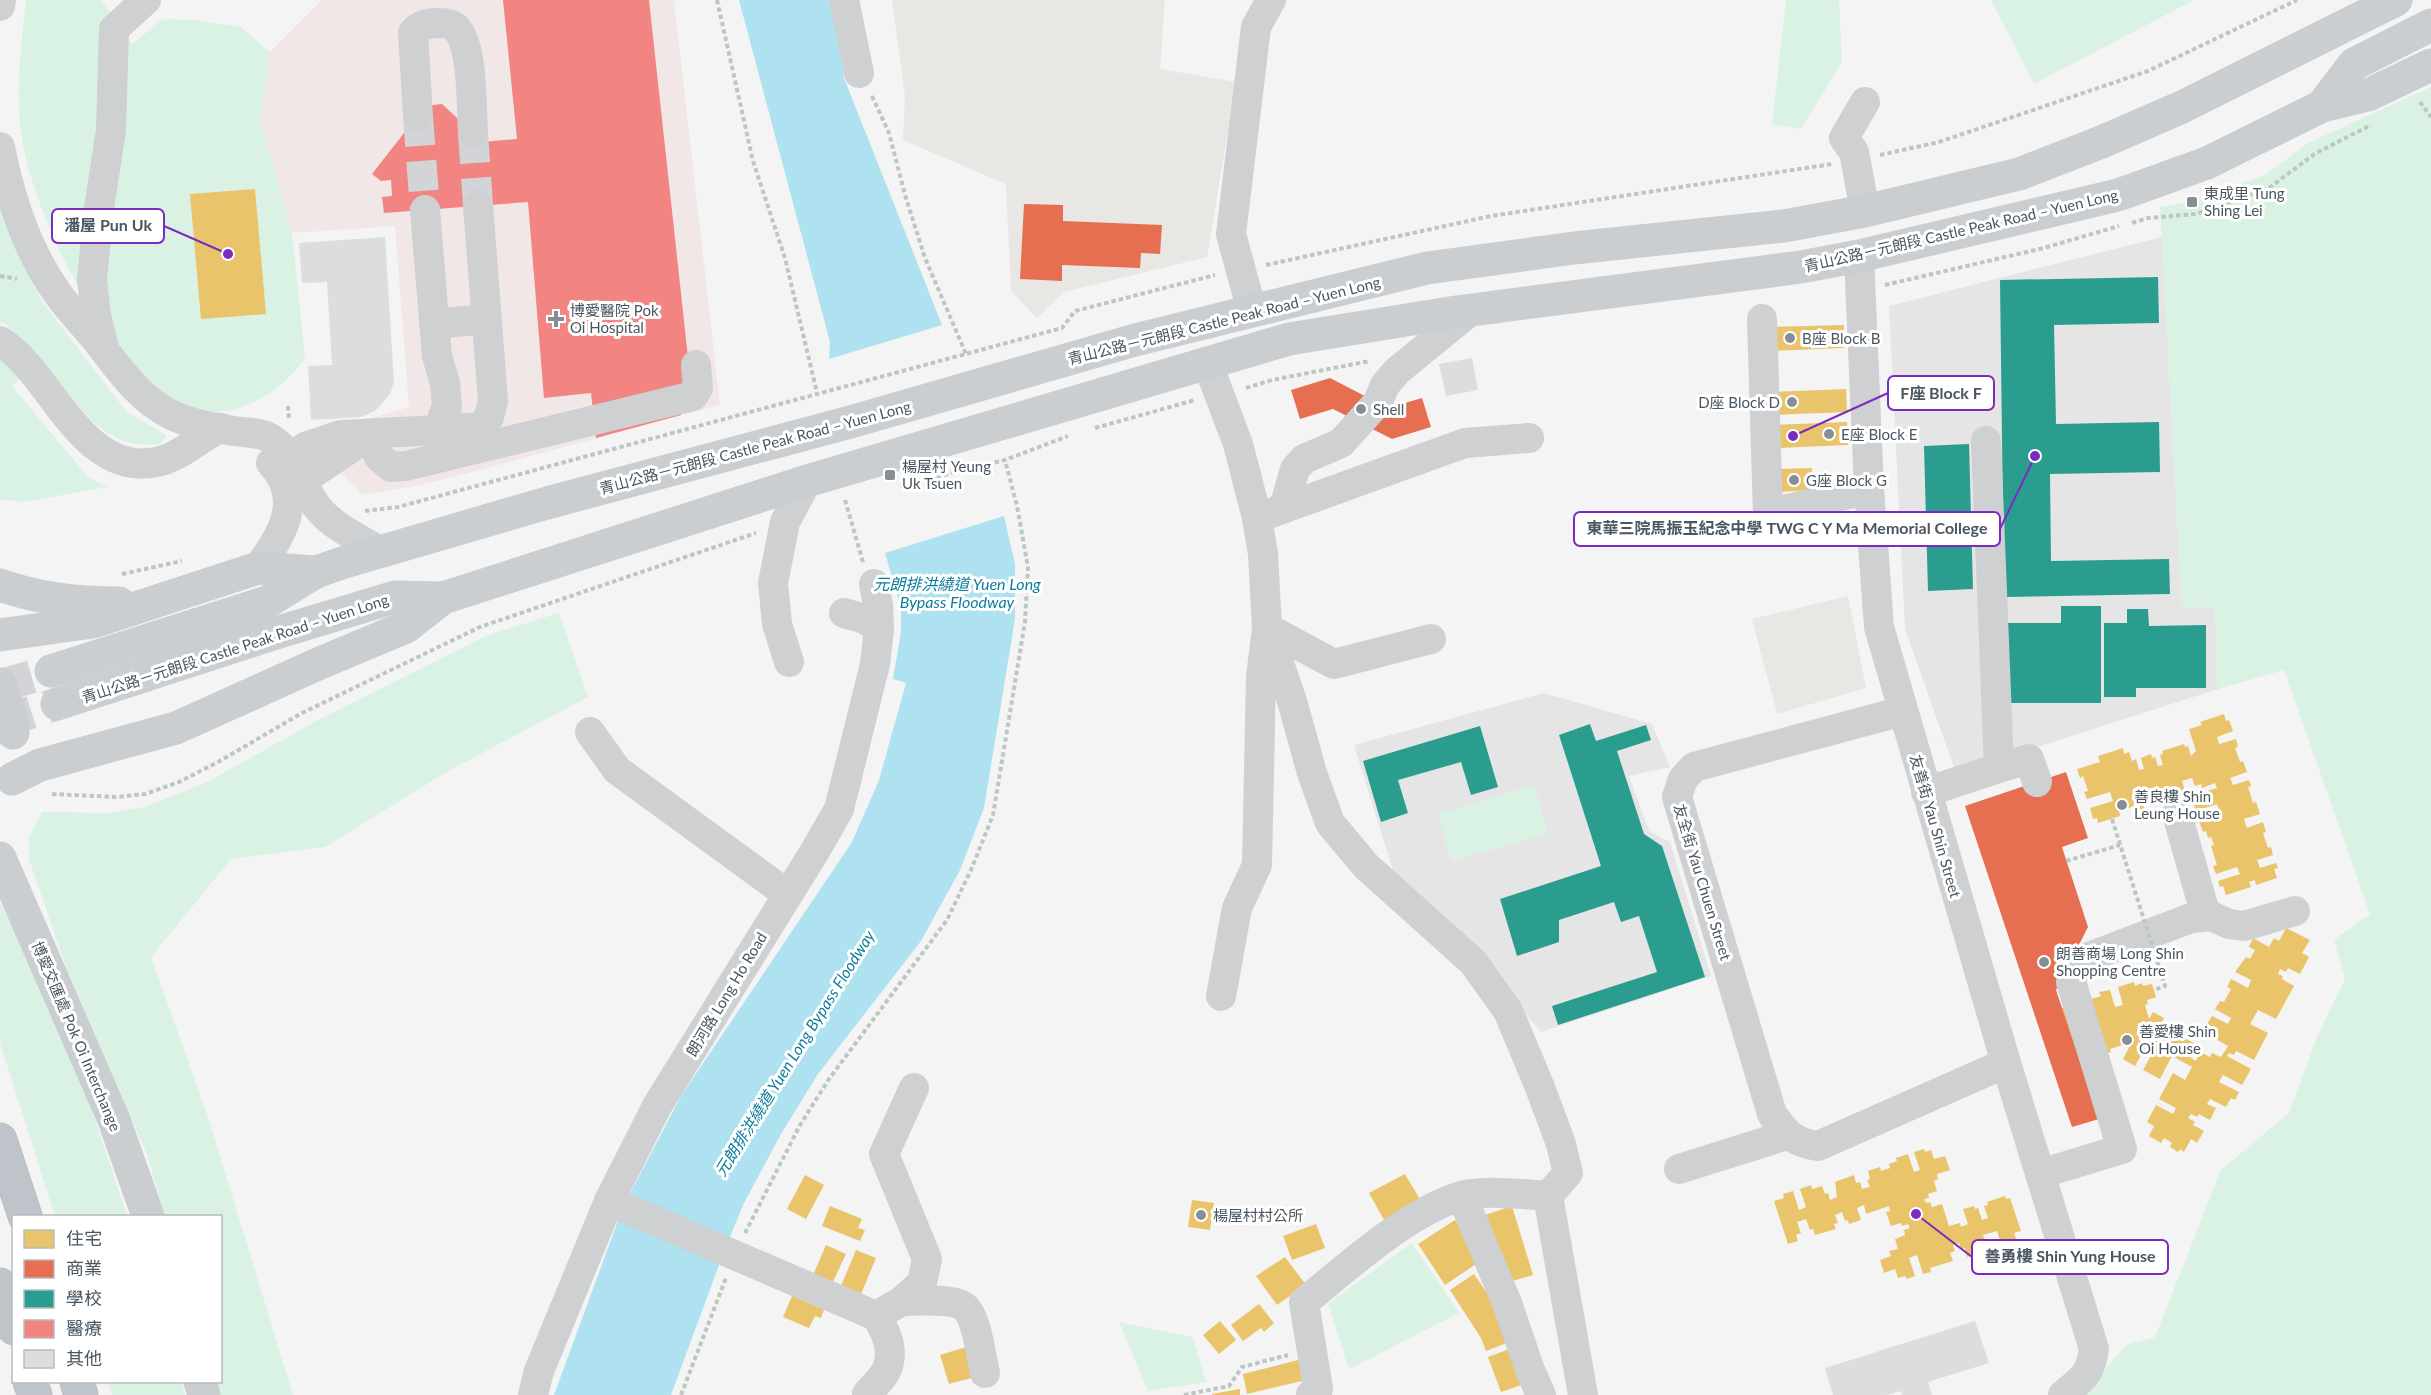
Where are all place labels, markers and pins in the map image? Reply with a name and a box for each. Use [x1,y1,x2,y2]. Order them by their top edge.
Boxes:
place label: 東成里 Tung Shing Lei [2204,184,2285,219]
marker: 東成里 Tung Shing Lei [2185,195,2199,209]
callout: 潘屋 Pun Uk [52,209,164,243]
place label: 博愛醫院 Pok Oi Hospital [570,301,659,336]
marker: 博愛醫院 Pok Oi Hospital [547,310,565,328]
place label: B座 Block B [1802,329,1880,347]
marker: B座 Block B [1783,331,1797,345]
callout: F座 Block F [1888,376,1994,410]
place label: D座 Block D [1698,393,1780,411]
marker: D座 Block D [1785,395,1799,409]
place label: Shell [1373,400,1404,418]
marker: Shell [1354,402,1368,416]
place label: E座 Block E [1841,425,1917,443]
marker: E座 Block E [1822,427,1836,441]
place label: 楊屋村 Yeung Uk Tsuen [902,457,991,492]
marker: 楊屋村 Yeung Uk Tsuen [883,468,897,482]
place label: G座 Block G [1806,471,1887,489]
marker: G座 Block G [1787,473,1801,487]
callout: 東華三院馬振玉紀念中學 TWG C Y Ma Memorial College [1574,512,2000,546]
place label: 善良樓 Shin Leung House [2134,787,2220,822]
marker: 善良樓 Shin Leung House [2115,798,2129,812]
place label: 朗善商場 Long Shin Shopping Centre [2056,944,2184,979]
marker: 朗善商場 Long Shin Shopping Centre [2037,955,2051,969]
place label: 善愛樓 Shin Oi House [2139,1022,2216,1057]
marker: 善愛樓 Shin Oi House [2120,1033,2134,1047]
place label: 楊屋村村公所 [1213,1206,1303,1224]
marker: 楊屋村村公所 [1194,1208,1208,1222]
callout: 善勇樓 Shin Yung House [1972,1240,2168,1274]

